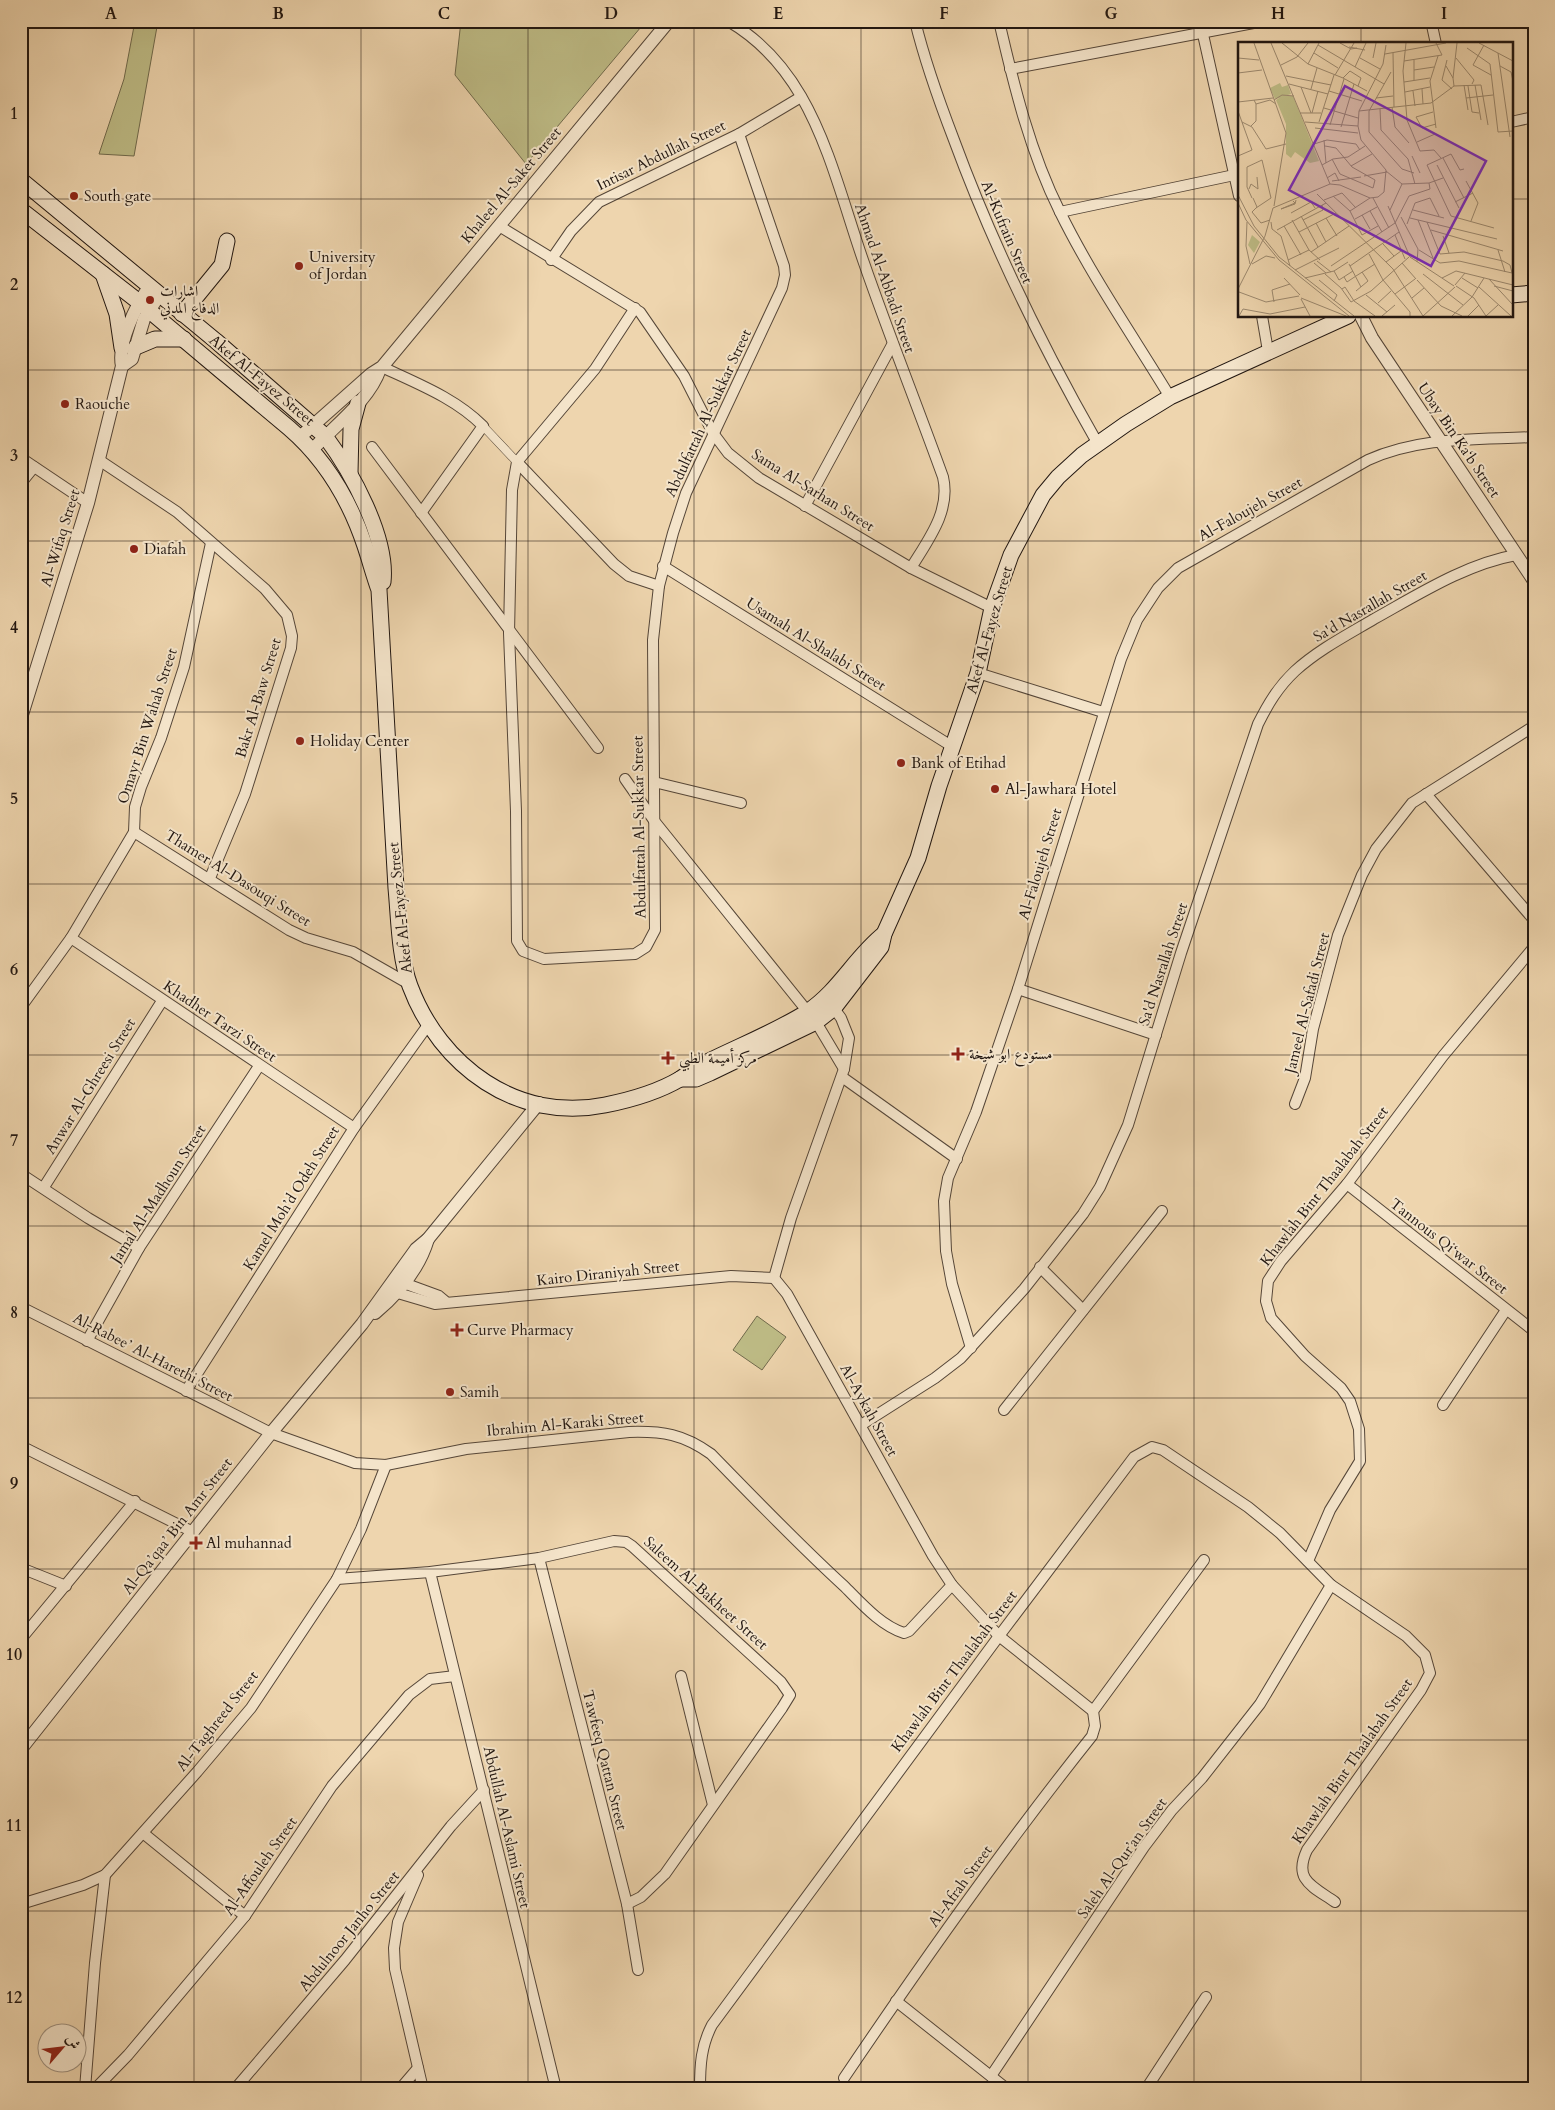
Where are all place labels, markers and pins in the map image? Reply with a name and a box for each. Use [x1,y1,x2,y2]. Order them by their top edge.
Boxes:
place label: South gate [84,186,151,206]
marker: South gate [68,190,80,202]
place label: University of Jordan [309,247,376,284]
marker: University of Jordan [293,260,305,272]
place label: اشارات الدفاع المدني [160,281,219,321]
marker: اشارات الدفاع المدني [144,294,156,306]
place label: Raouche [75,394,130,414]
marker: Raouche [59,398,71,410]
place label: Diafah [144,539,187,559]
marker: Diafah [128,543,140,555]
place label: Holiday Center [310,731,409,751]
marker: Holiday Center [294,735,306,747]
place label: Bank of Etihad [911,753,1006,773]
marker: Bank of Etihad [895,757,907,769]
place label: Al-Jawhara Hotel [1005,779,1117,799]
marker: Al-Jawhara Hotel [989,783,1001,795]
place label: مستودع ابو شيخة [969,1044,1052,1067]
place label: مركز أميمة الطبي [679,1047,757,1072]
marker: مستودع ابو شيخة [951,1047,965,1061]
marker: مركز أميمة الطبي [661,1051,675,1065]
place label: Curve Pharmacy [467,1320,574,1340]
marker: Curve Pharmacy [451,1324,463,1336]
place label: Samih [460,1382,500,1402]
marker: Samih [444,1386,456,1398]
place label: Al muhannad [206,1533,292,1553]
marker: Al muhannad [190,1537,202,1549]

